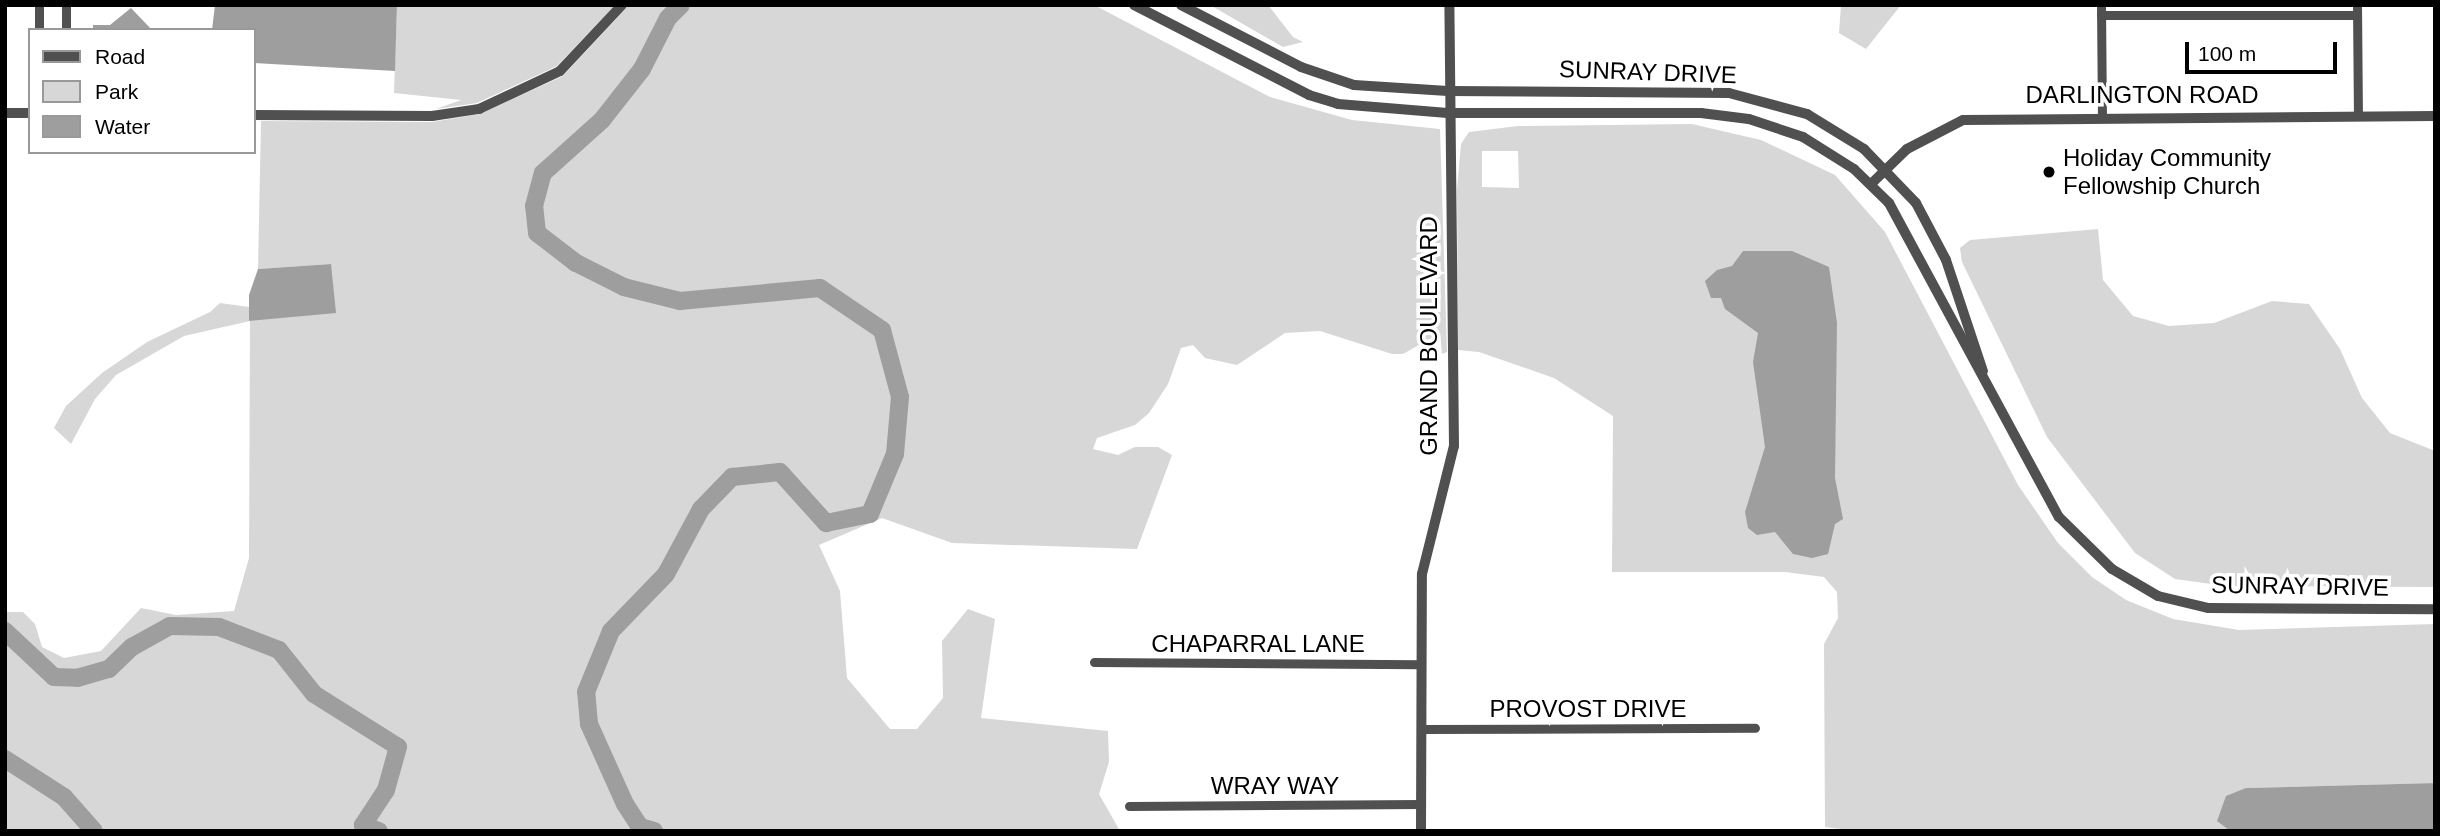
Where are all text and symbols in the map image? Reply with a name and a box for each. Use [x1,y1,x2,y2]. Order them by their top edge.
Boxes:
legend [28,28,256,154]
scale bar [2188,28,2340,72]
text: 100 m [2198,42,2256,65]
text: Road [95,45,145,68]
street label: SUNRAY DRIVE [1558,54,1738,90]
text: Park [95,80,138,103]
street label: DARLINGTON ROAD [2026,81,2258,109]
text: Water [95,115,150,138]
place label: Holiday Community Fellowship Church [2063,144,2271,200]
marker: Holiday Community Fellowship Church [2041,164,2057,180]
street label: GRAND BOULEVARD [1415,216,1443,456]
street label: SUNRAY DRIVE [2211,570,2389,602]
street label: CHAPARRAL LANE [1151,630,1365,658]
street label: PROVOST DRIVE [1489,695,1687,723]
street label: WRAY WAY [1211,772,1339,800]

